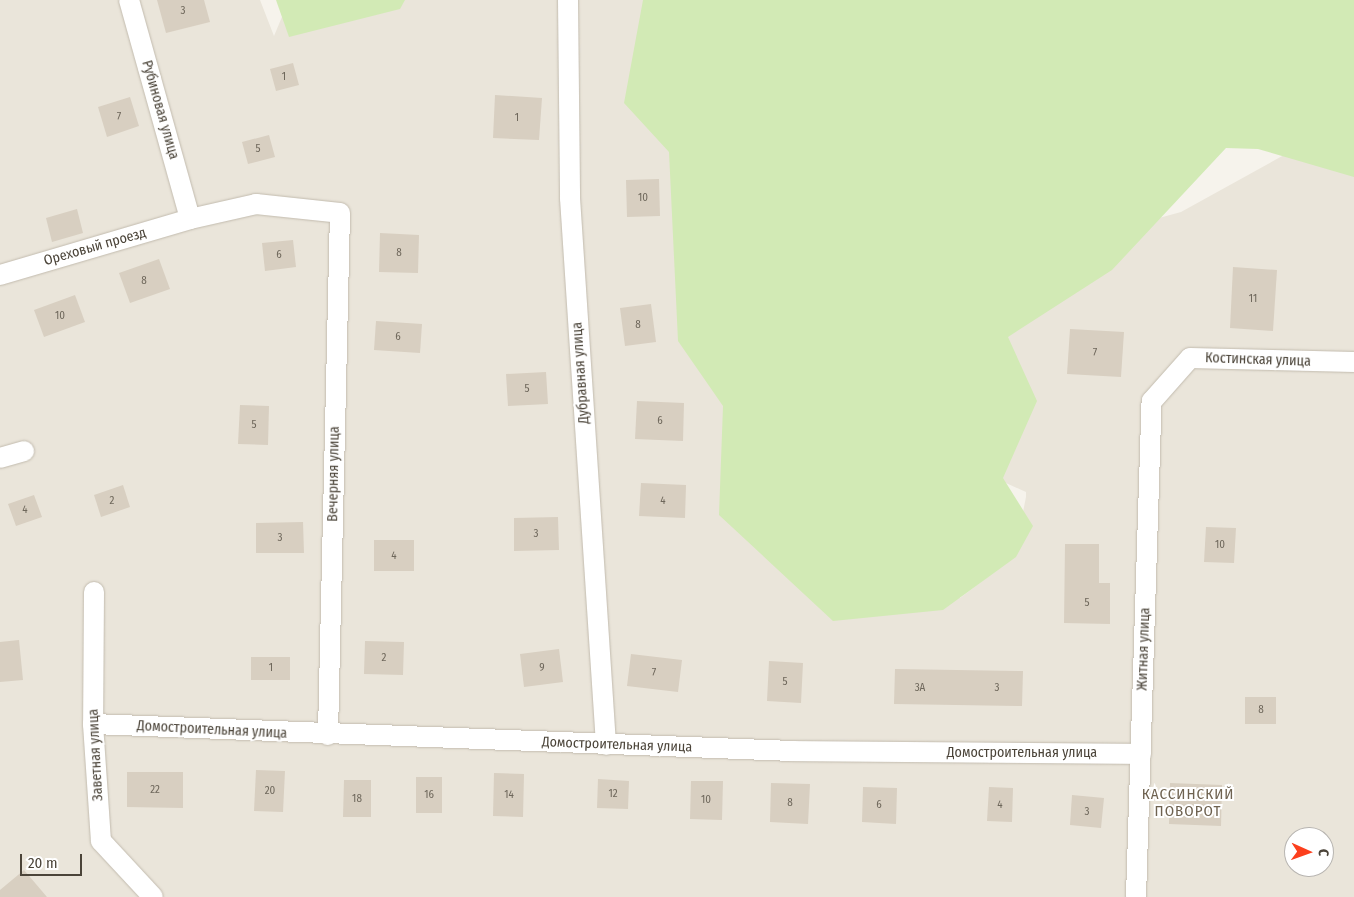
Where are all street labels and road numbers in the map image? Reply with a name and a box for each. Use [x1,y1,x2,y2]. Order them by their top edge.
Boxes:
street label: Рубиновая улица [138,59,182,161]
street label: Ореховый проезд [42,224,148,270]
street label: Дубравная улица [569,321,593,425]
street label: Костинская улица [1205,350,1311,370]
street label: Вечерняя улица [325,426,343,522]
street label: Житная улица [1134,607,1154,691]
street label: Заветная улица [85,708,107,802]
street label: Домостроительная улица [136,718,288,742]
street label: Домостроительная улица [542,734,692,756]
street label: Домостроительная улица [947,745,1097,761]

